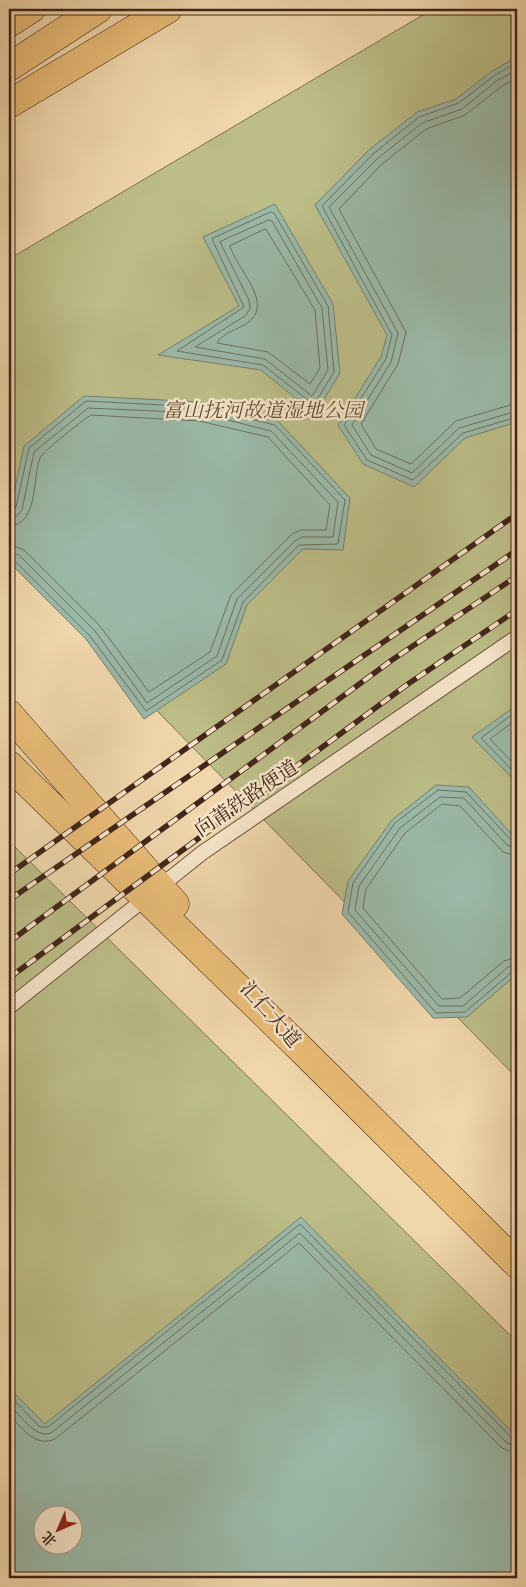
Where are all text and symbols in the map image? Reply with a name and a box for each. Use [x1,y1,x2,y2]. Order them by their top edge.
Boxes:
park label: 富山抚河故道湿地公园 [163,397,366,424]
street label: 向莆铁路便道 [189,754,304,843]
street label: 汇仁大道 [234,975,307,1053]
north arrow [32,1504,82,1554]
text: 北 [37,1527,61,1551]

